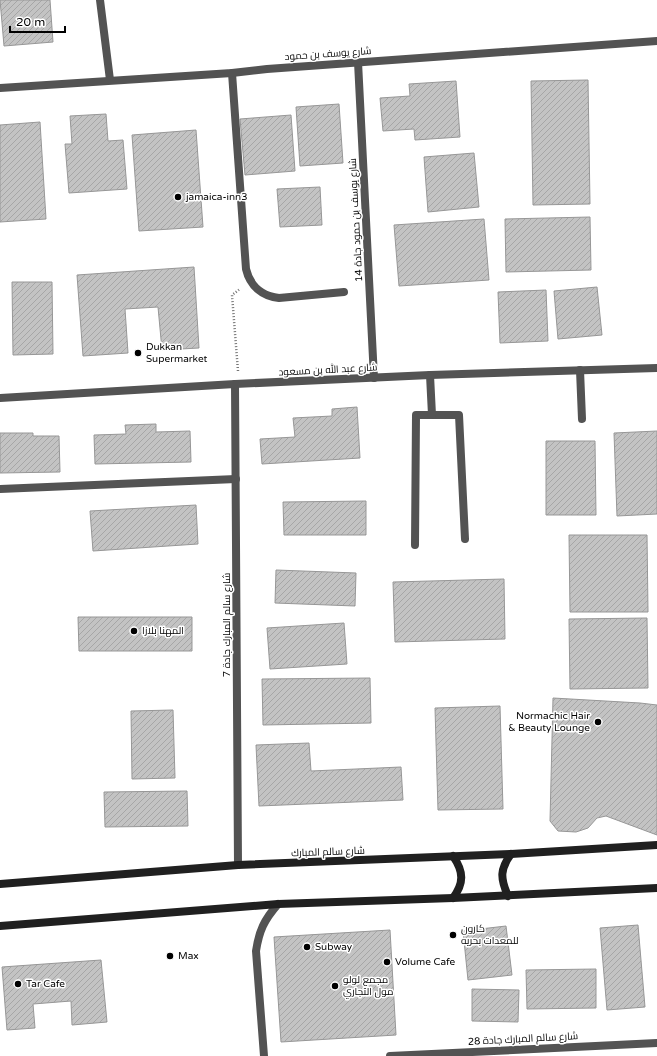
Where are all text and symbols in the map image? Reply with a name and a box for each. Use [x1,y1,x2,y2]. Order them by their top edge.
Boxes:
scale bar [10,8,65,34]
text: 20 m [16,15,45,29]
street label: شارع يوسف بن حمود [284,45,372,63]
street label: شارع يوسف بن حمود جادة 14 [347,158,365,282]
place label: jamaica-inn3 [185,191,247,203]
marker: jamaica-inn3 [173,192,183,202]
place label: Dukkan Supermarket [146,341,208,365]
marker: Dukkan Supermarket [133,348,143,358]
street label: شارع عبد الله بن مسعود [278,359,378,379]
street label: شارع سالم المبارك جادة 7 [221,573,234,677]
place label: المهنا بلازا [142,625,184,637]
marker: المهنا بلازا [129,626,139,636]
place label: Normachic Hair & Beauty Lounge [508,710,590,734]
marker: Normachic Hair & Beauty Lounge [593,717,603,727]
street label: شارع سالم المبارك [291,845,365,860]
place label: کارون للمعدات بحریه [461,923,519,947]
marker: کارون للمعدات بحریه [448,930,458,940]
place label: Subway [315,941,353,953]
marker: Subway [302,942,312,952]
place label: Max [178,950,199,962]
marker: Max [165,951,175,961]
place label: Volume Cafe [395,956,455,968]
marker: Volume Cafe [382,957,392,967]
place label: مجمع لولو مول التجاري [343,974,393,999]
place label: Tar Cafe [26,978,65,990]
marker: Tar Cafe [13,979,23,989]
marker: مجمع لولو مول التجاري [330,981,340,991]
street label: شارع سالم المبارك جادة 28 [467,1030,579,1049]

